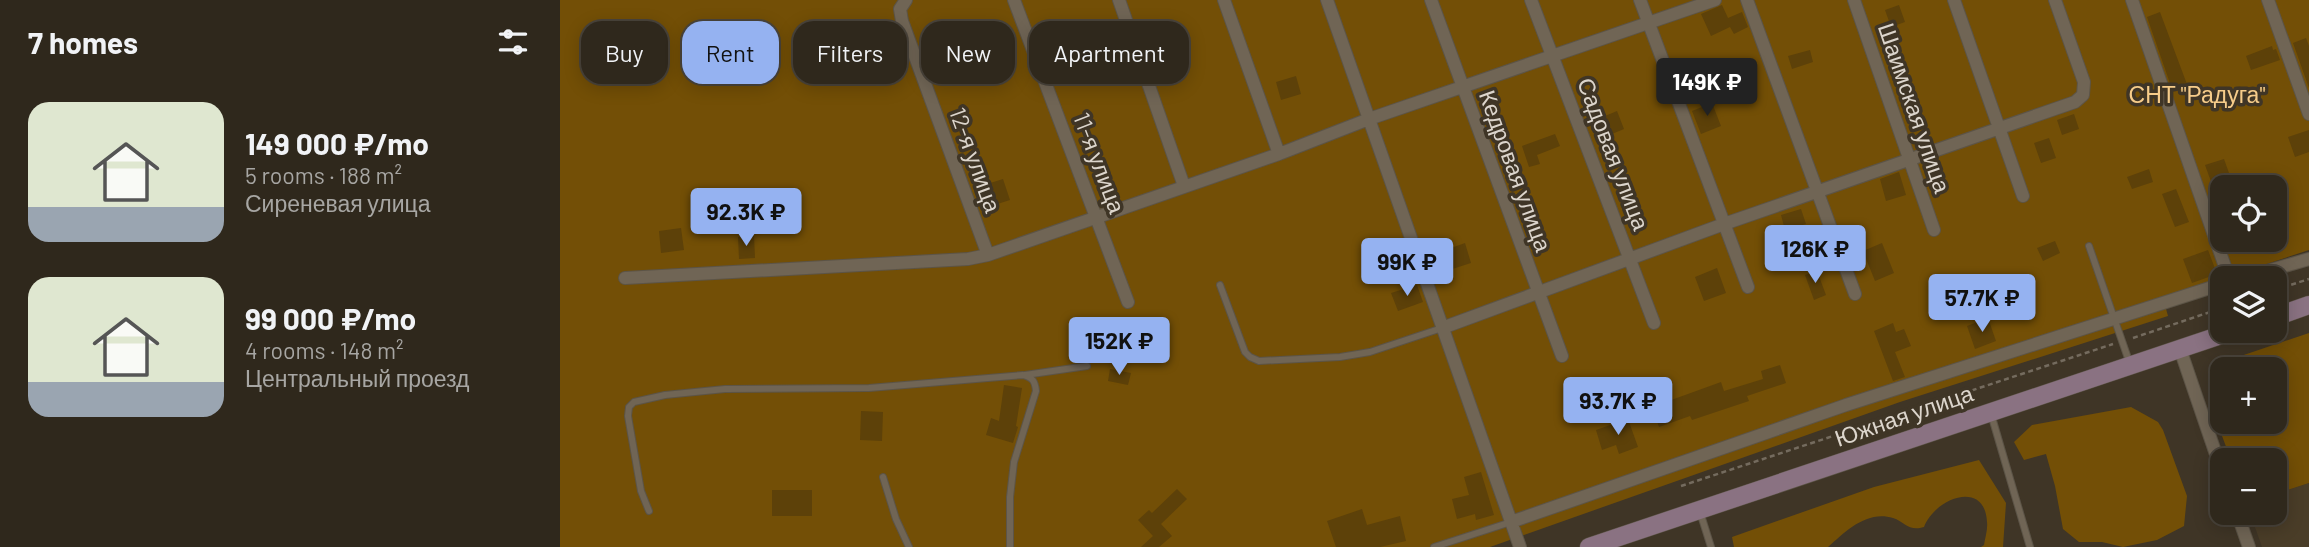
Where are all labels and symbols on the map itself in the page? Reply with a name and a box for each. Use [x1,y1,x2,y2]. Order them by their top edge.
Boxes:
street label: Шаимская улица [1873,19,1957,196]
pin: 149K ₽ [1650,58,1764,118]
street label: Садовая улица [1572,74,1656,234]
park label: СНТ "Радуга" [2129,80,2265,108]
street label: Кедровая улица [1474,86,1558,255]
street label: 12-я улица [944,103,1008,216]
street label: 11-я улица [1068,108,1132,217]
pin: 92.3K ₽ [681,188,811,248]
pin: 126K ₽ [1758,226,1872,285]
pin: 99K ₽ [1358,238,1456,298]
pin: 57.7K ₽ [1917,274,2047,334]
pin: 152K ₽ [1062,318,1176,377]
pin: 93.7K ₽ [1553,378,1683,437]
street label: Южная улица [1831,378,1977,452]

